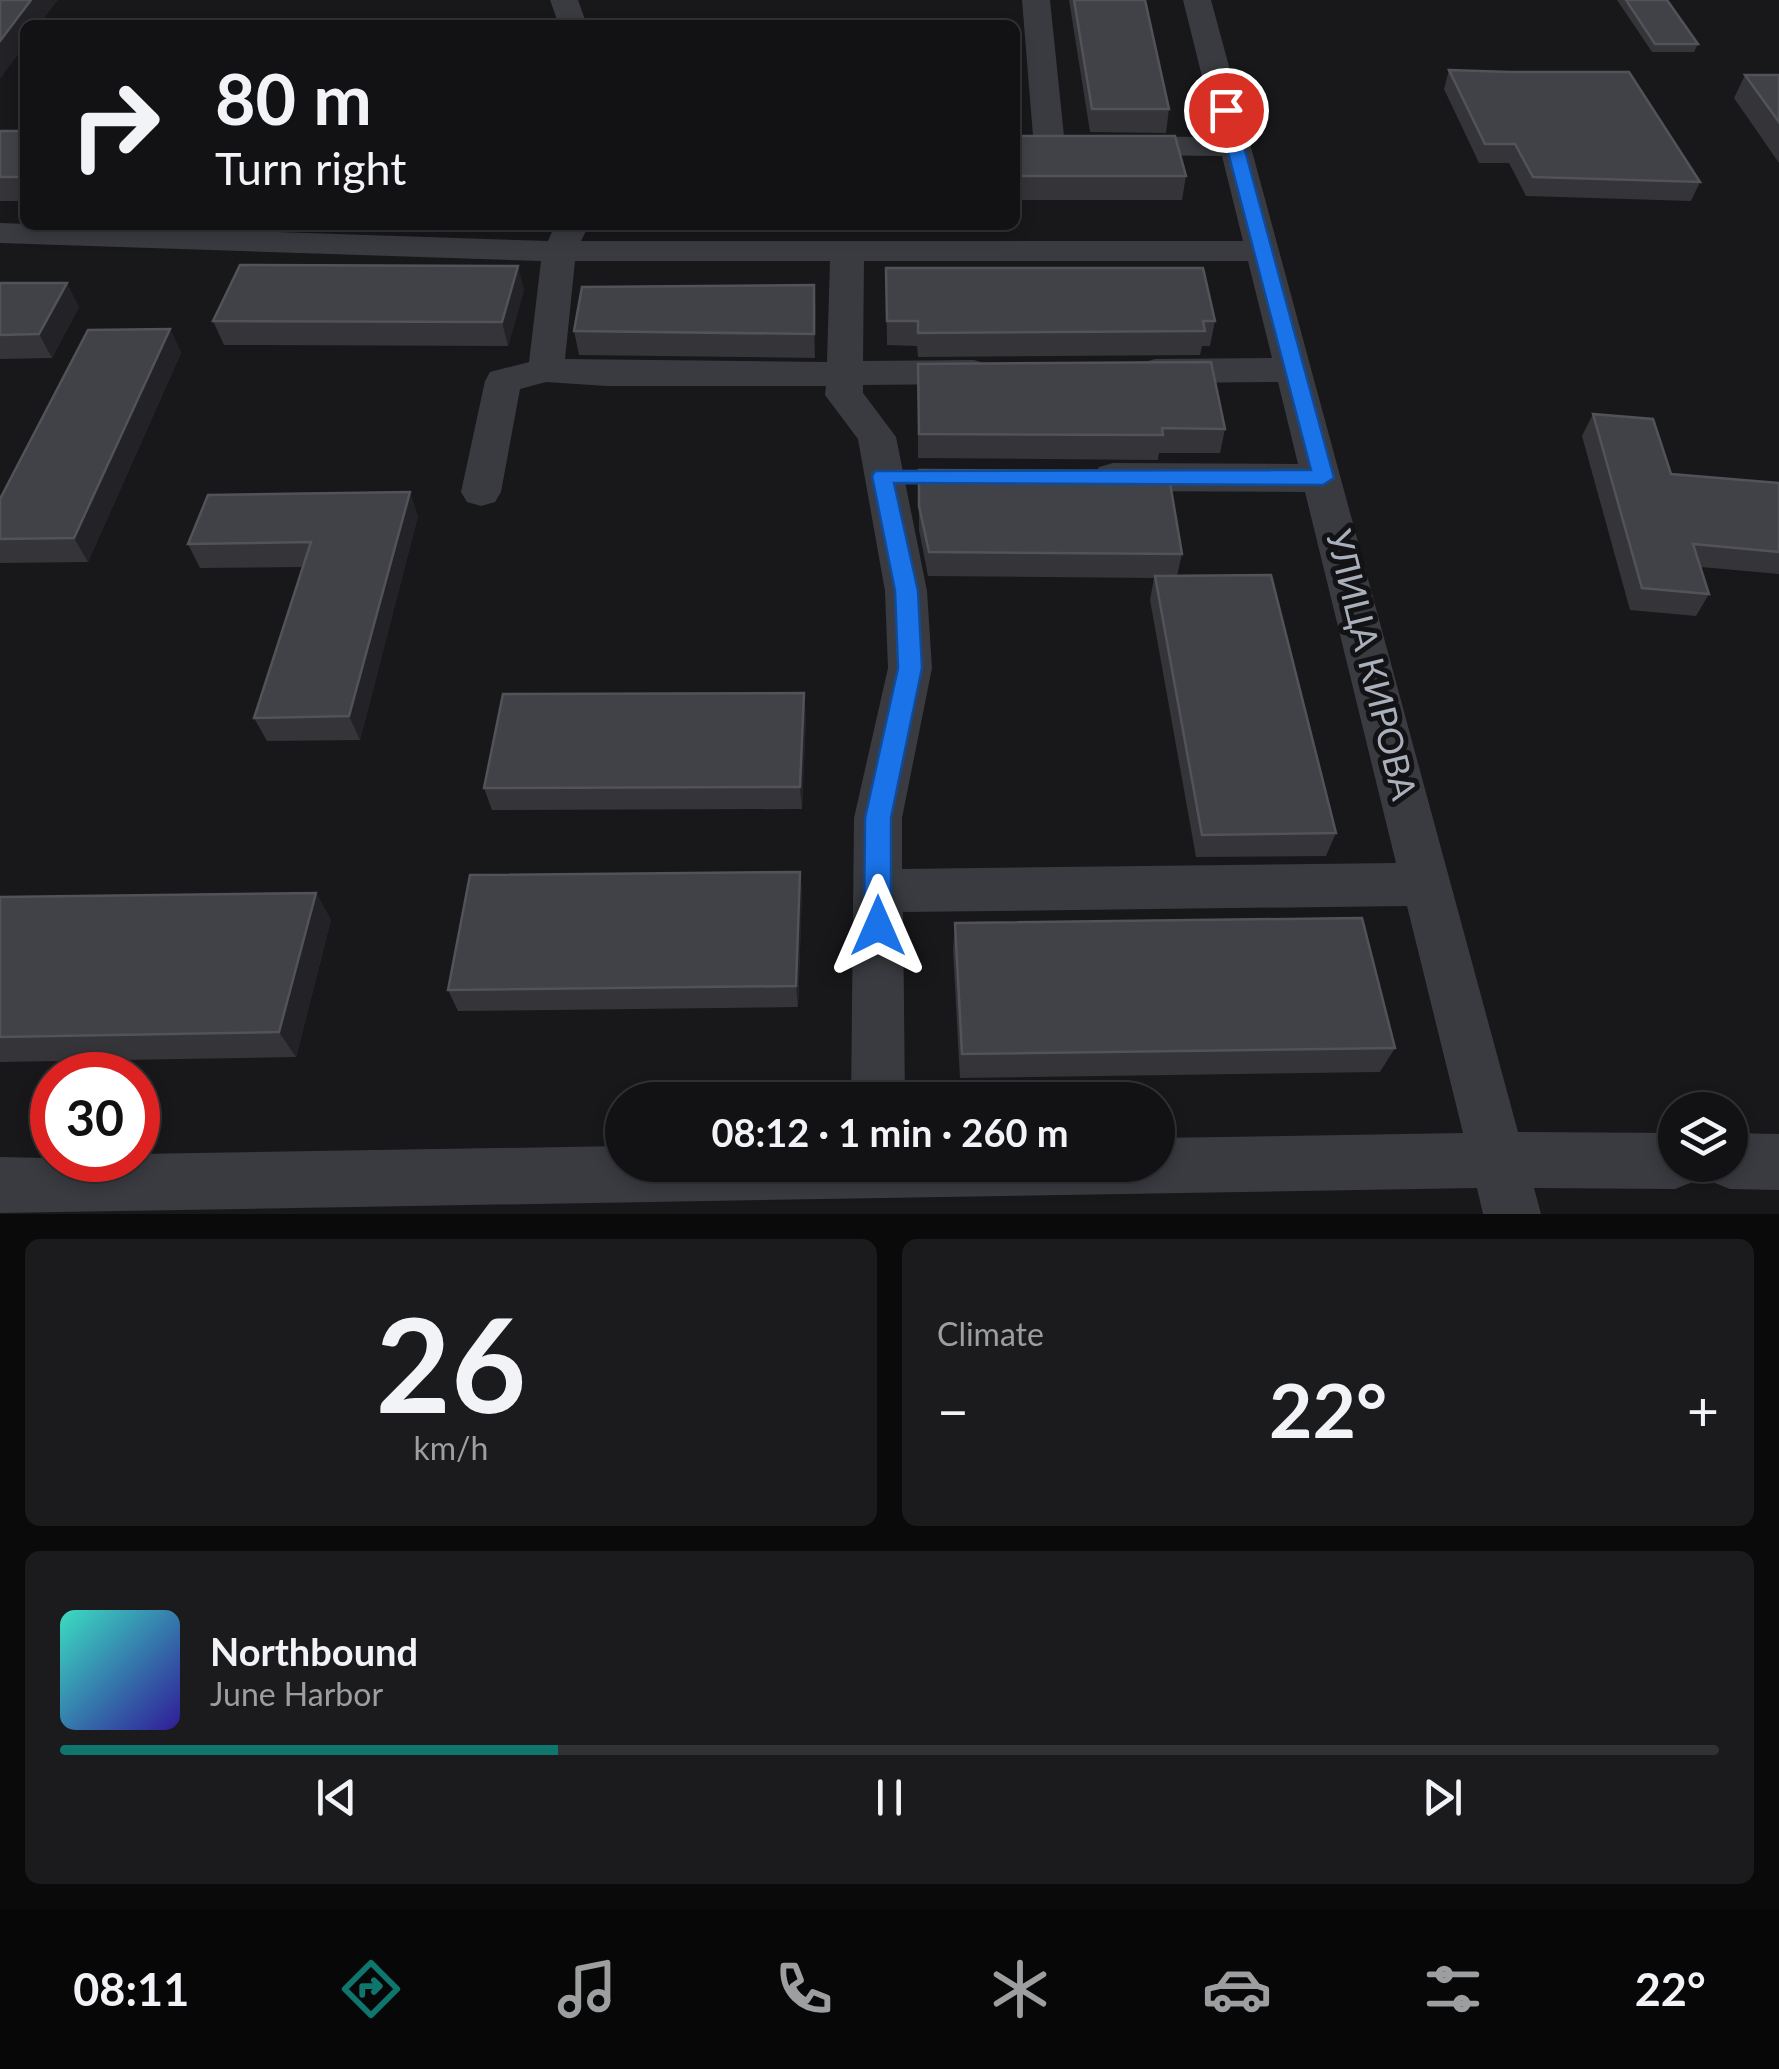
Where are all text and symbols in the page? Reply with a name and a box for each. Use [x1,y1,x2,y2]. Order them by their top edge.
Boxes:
text: 80 m [215,56,372,140]
icon: right [50,60,180,190]
pin [1184,68,1269,153]
icon: arrive [1199,83,1254,138]
text: Turn right [215,141,406,195]
street label: УЛИЦА КИРОВА [1319,525,1427,804]
position arrow [826,874,930,978]
speed limit sign: 30 [30,1052,160,1182]
map controls [1658,1092,1748,1182]
button: layers [1658,1092,1748,1182]
text: 08:12 · 1 min · 260 m [711,1109,1069,1155]
text: 26 [376,1285,526,1441]
text: Climate [937,1314,1044,1353]
text: 22° [1269,1364,1387,1454]
text: − [937,1377,969,1443]
text: + [1687,1377,1719,1443]
text: km/h [414,1428,488,1467]
text: Northbound [210,1628,418,1674]
text: June Harbor [210,1674,383,1713]
icon: previous [309,1770,364,1825]
icon: pause [862,1770,917,1825]
icon: next [1415,1770,1470,1825]
icon: directions [336,1954,406,2024]
icon: music [552,1954,622,2024]
icon: phone [769,1954,839,2024]
icon: climate [985,1954,1055,2024]
icon: car [1202,1954,1272,2024]
icon: filters [1418,1954,1488,2024]
text: 08:11 [73,1962,189,2016]
text: 22° [1635,1962,1706,2016]

